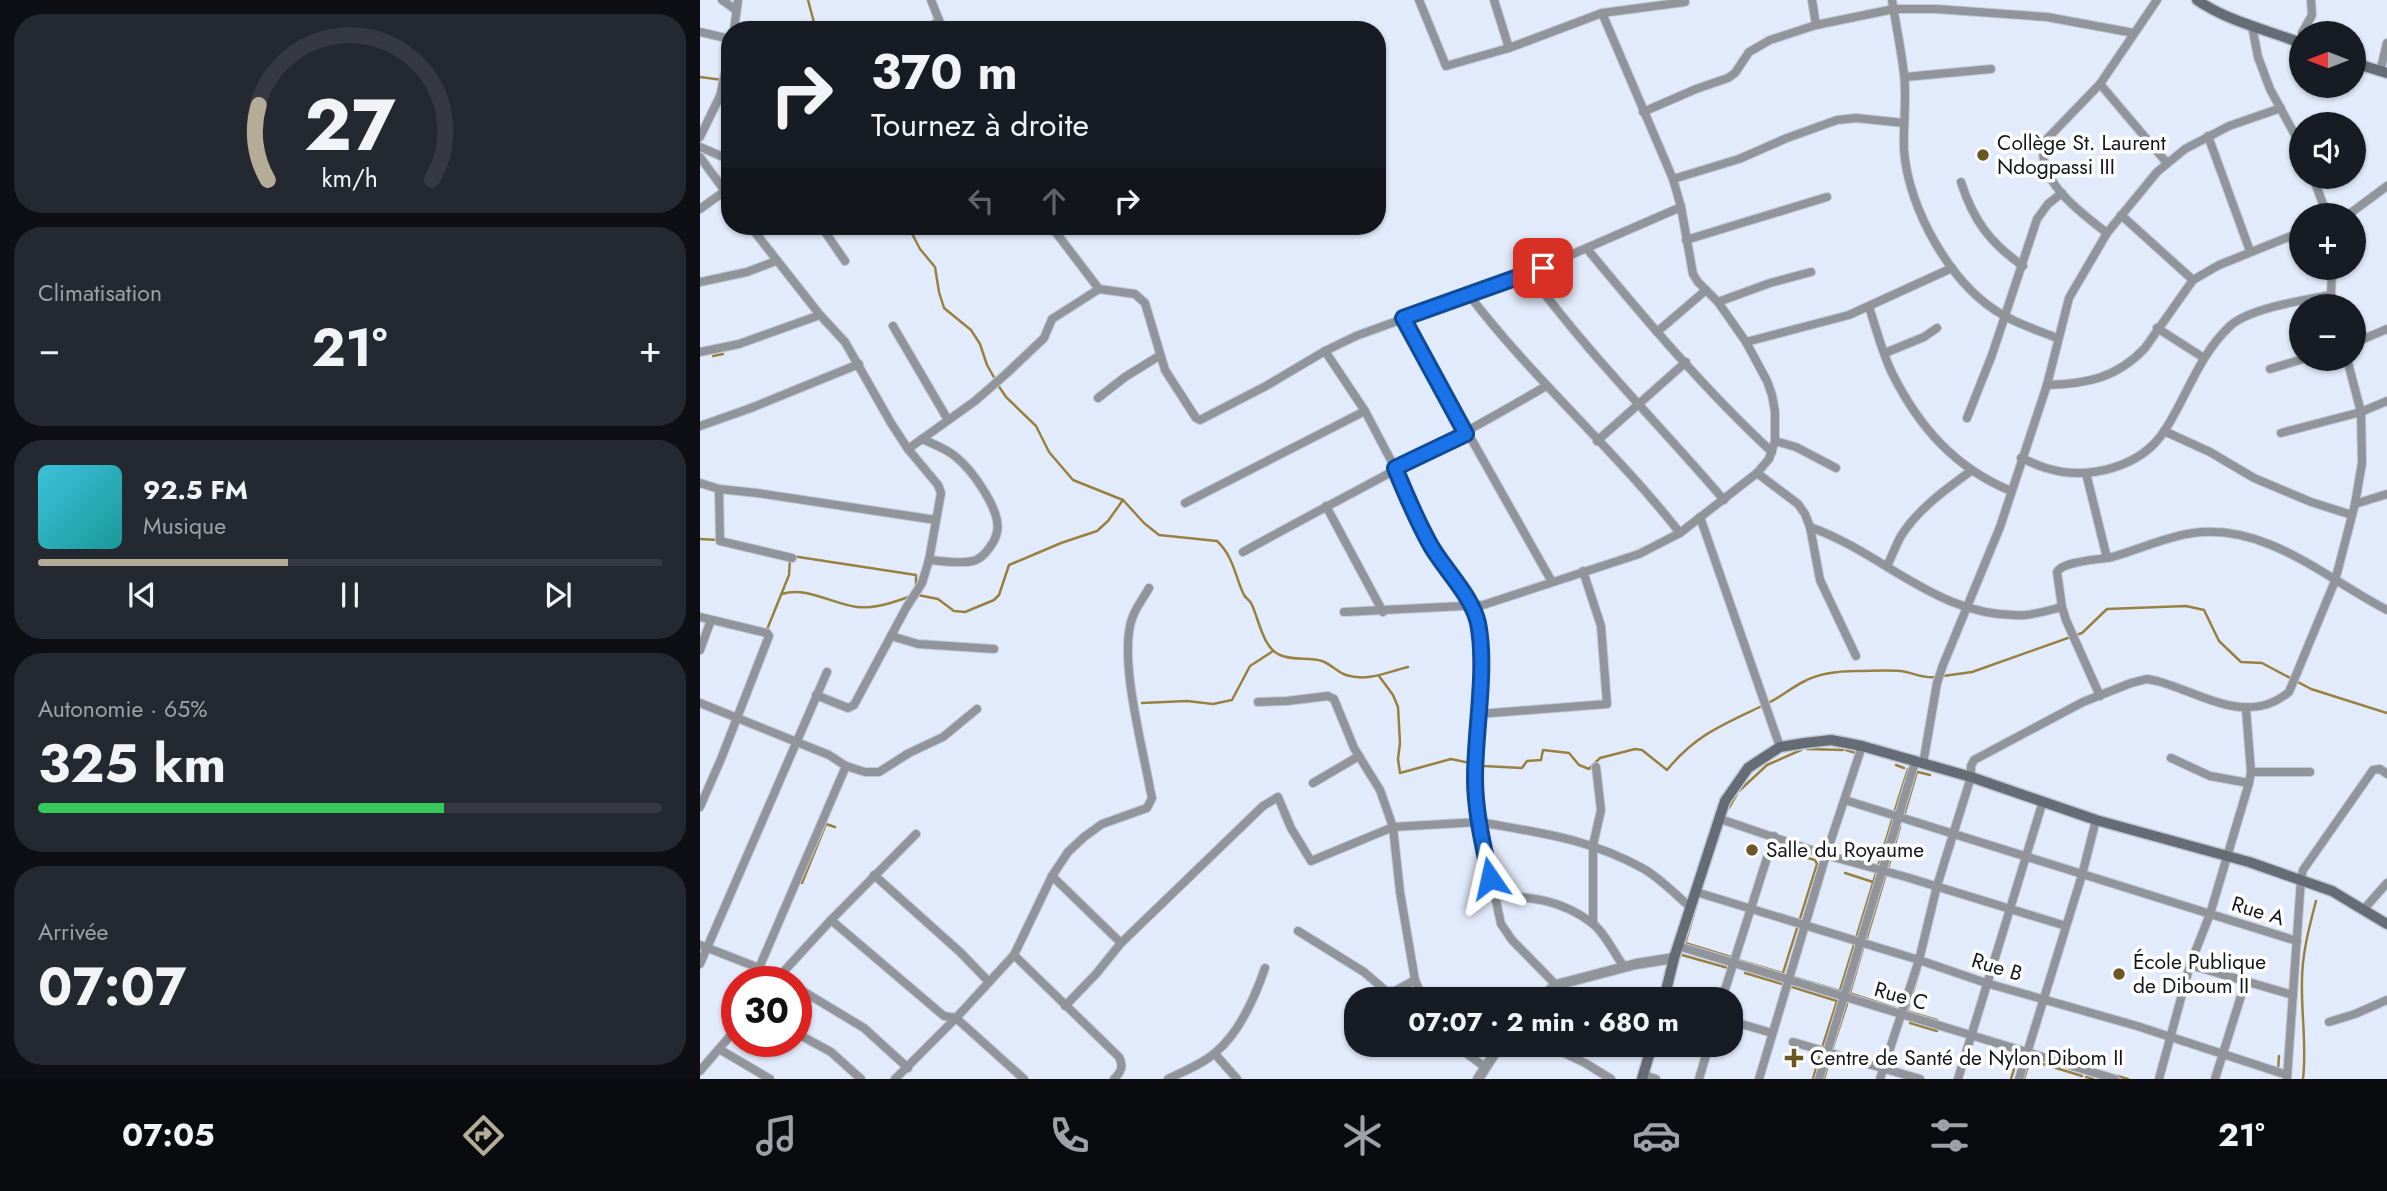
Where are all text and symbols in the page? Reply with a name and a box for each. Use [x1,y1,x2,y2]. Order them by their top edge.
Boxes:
north arrow [2289,21,2366,98]
map controls [2289,21,2366,371]
text: 370 m [871,37,1018,107]
icon: right [756,49,847,140]
text: 27 [304,72,396,177]
text: Tournez à droite [871,102,1089,148]
button: sound [2289,112,2366,189]
place label: Collège St. Laurent Ndogpassi III [1997,128,2166,182]
marker: Collège St. Laurent Ndogpassi III [1975,147,1991,163]
text: km/h [322,159,378,195]
icon: left [962,182,1000,220]
icon: ahead [1035,182,1073,220]
icon: right [1108,182,1146,220]
button: + [2289,203,2366,280]
pin [1513,238,1573,298]
icon: arrive [1524,249,1562,287]
text: Climatisation [38,276,162,310]
button: − [2289,294,2366,371]
text: 21° [312,310,388,386]
text: − [38,321,60,376]
text: + [639,321,662,376]
text: 92.5 FM [143,471,248,509]
text: Musique [143,509,226,543]
icon: previous [123,576,161,614]
icon: pause [331,576,369,614]
icon: next [539,576,577,614]
text: Autonomie · 65% [38,692,207,726]
text: 325 km [38,726,226,802]
place label: Salle du Royaume [1766,835,1924,865]
position arrow [1453,841,1527,915]
marker: Salle du Royaume [1744,842,1760,858]
street label: Rue A [2228,889,2288,933]
text: Arrivée [38,915,108,949]
street label: Rue B [1968,945,2026,989]
place label: École Publique de Diboum II [2133,947,2266,1001]
text: 07:07 [38,949,186,1025]
speed limit sign: 30 [721,966,812,1057]
marker: École Publique de Diboum II [2111,966,2127,982]
street label: Rue C [1871,974,1931,1018]
text: 07:07 · 2 min · 680 m [1408,1003,1679,1041]
place label: Centre de Santé de Nylon Dibom II [1810,1043,2124,1073]
marker: Centre de Santé de Nylon Dibom II [1784,1048,1804,1068]
icon: directions [459,1111,508,1160]
icon: music [752,1111,801,1160]
icon: phone [1045,1111,1094,1160]
icon: climate [1338,1111,1387,1160]
icon: car [1632,1111,1681,1160]
icon: filters [1925,1111,1974,1160]
text: 07:05 [122,1112,215,1158]
text: 21° [2218,1112,2265,1158]

